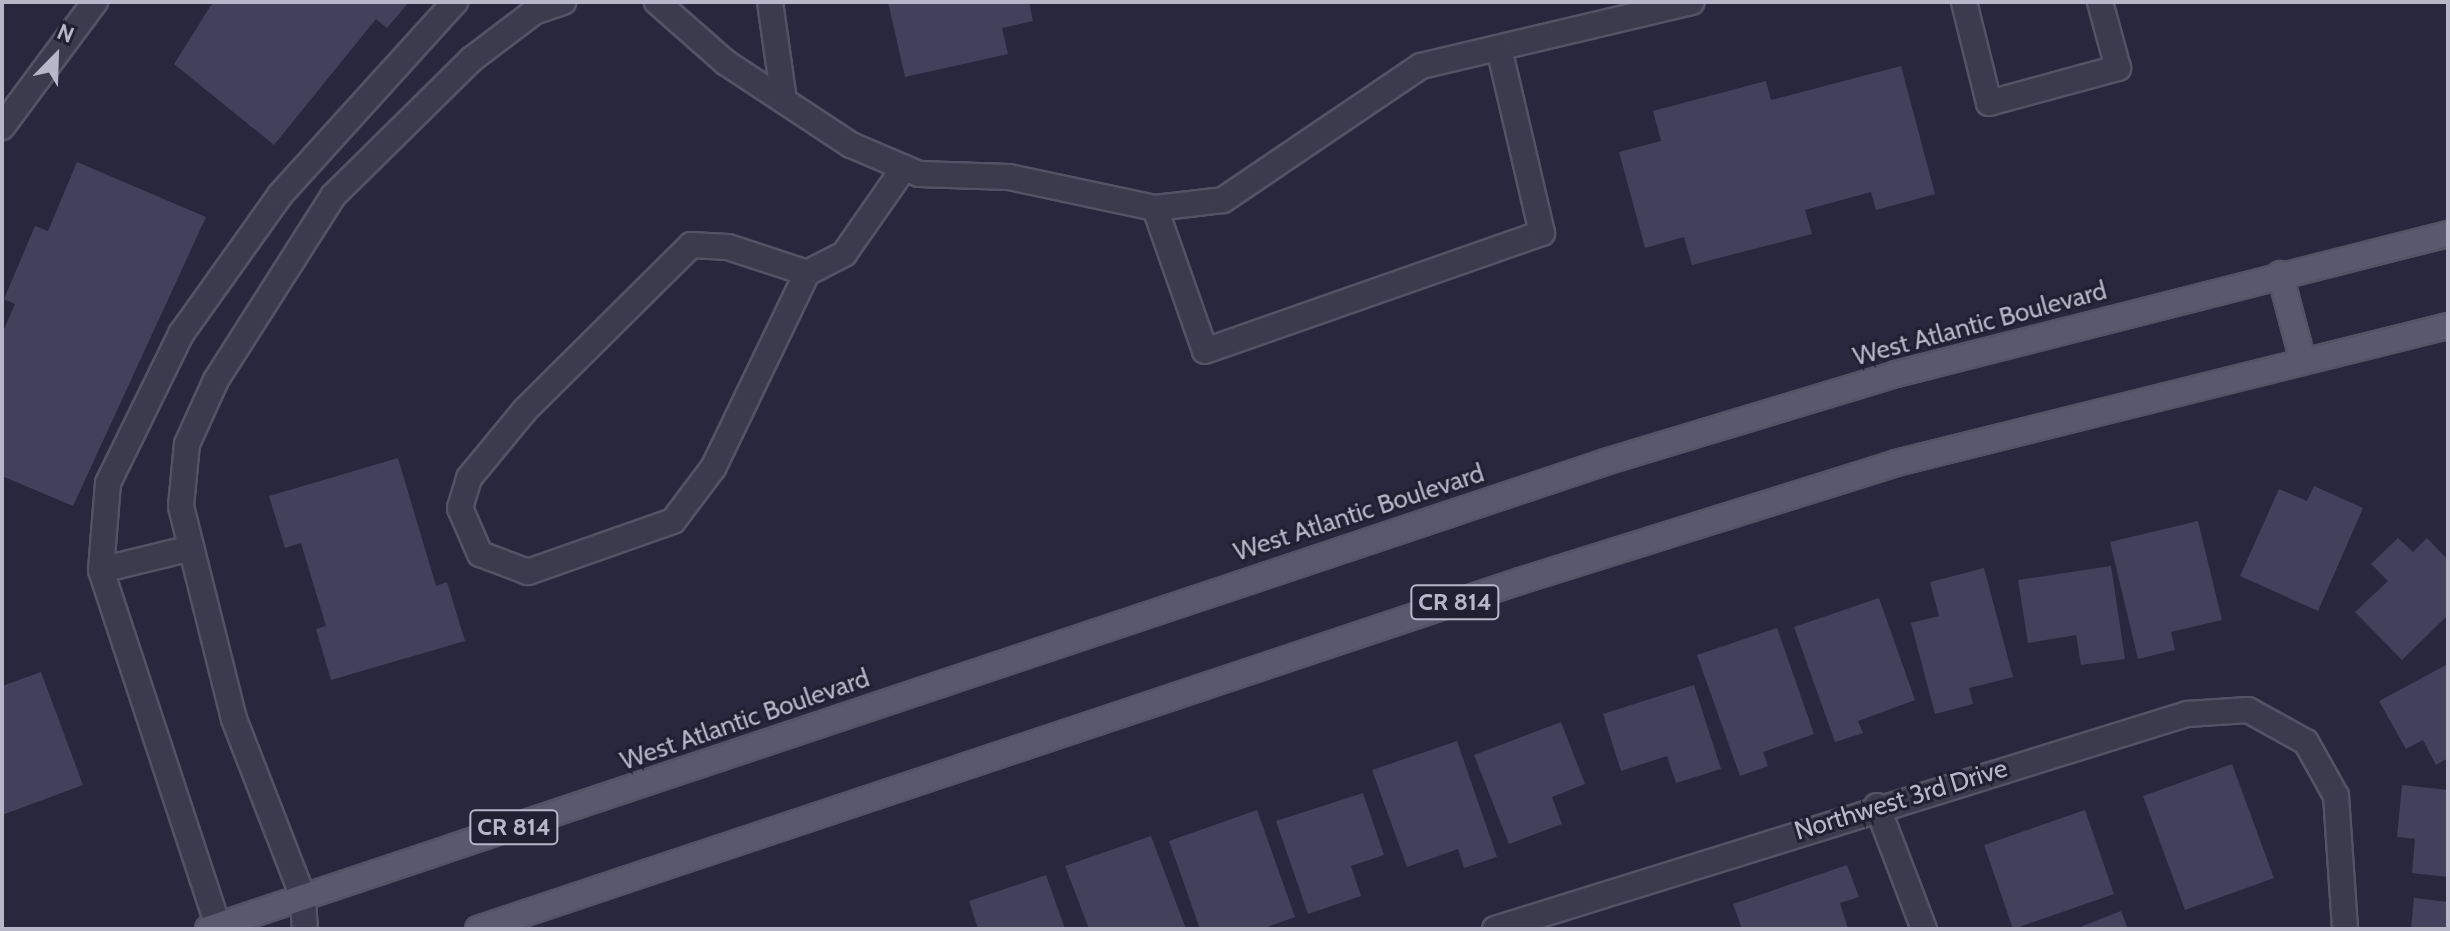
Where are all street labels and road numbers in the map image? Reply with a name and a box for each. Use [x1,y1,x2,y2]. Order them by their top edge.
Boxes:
street label: West Atlantic Boulevard [1850,275,2110,373]
street label: West Atlantic Boulevard [1230,458,1488,568]
road number: CR 814 [1409,582,1501,622]
street label: West Atlantic Boulevard [616,663,874,777]
street label: Northwest 3rd Drive [1791,753,2011,847]
road number: CR 814 [468,807,560,847]

